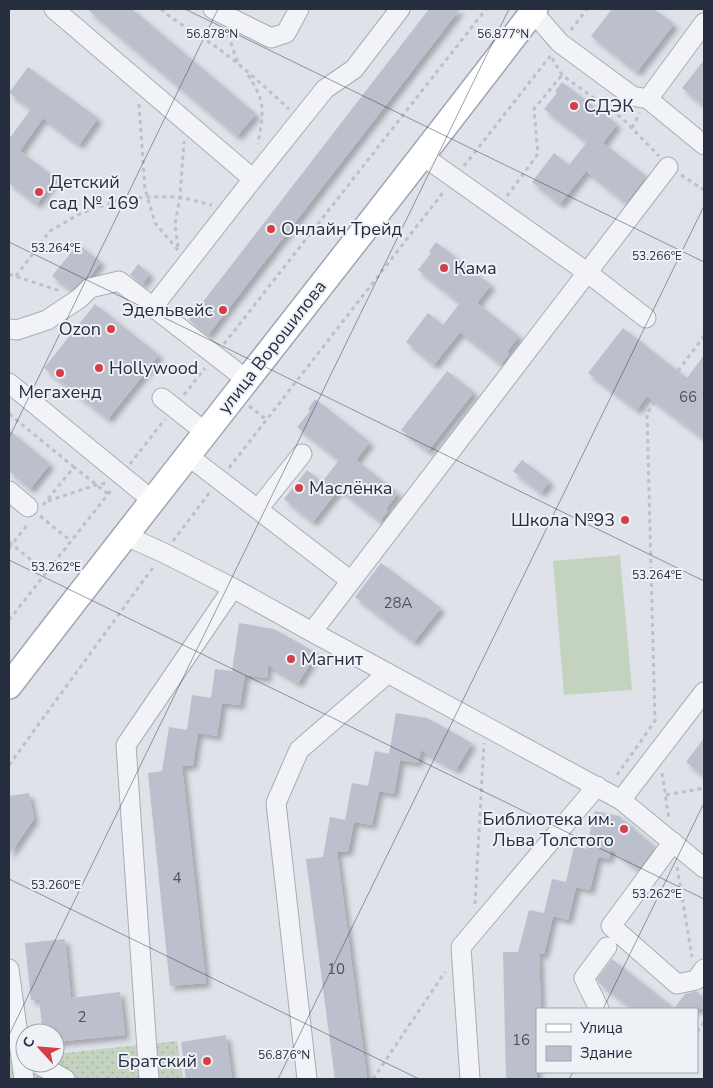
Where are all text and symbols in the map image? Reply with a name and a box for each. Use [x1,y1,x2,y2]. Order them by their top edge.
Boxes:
text: 56.878°N [186,26,238,42]
text: 56.877°N [477,26,529,42]
place label: СДЭК [584,94,634,118]
marker: СДЭК [568,100,580,112]
place label: Детский сад № 169 [49,170,139,215]
marker: Детский сад № 169 [33,186,45,198]
place label: Онлайн Трейд [281,217,403,241]
marker: Онлайн Трейд [265,223,277,235]
text: 53.264°E [31,240,81,256]
text: 53.266°E [632,248,682,264]
place label: Кама [454,256,497,280]
marker: Кама [438,262,450,274]
street label: улица Ворошилова [212,275,332,419]
place label: Эдельвейс [122,298,213,322]
marker: Эдельвейс [217,304,229,316]
place label: Ozon [59,317,101,341]
marker: Ozon [105,323,117,335]
place label: Hollywood [109,356,198,380]
marker: Hollywood [93,362,105,374]
marker: Мегахенд [54,367,66,379]
place label: Мегахенд [18,380,102,404]
house number: 66 [679,387,697,407]
place label: Маслёнка [309,476,392,500]
marker: Маслёнка [293,482,305,494]
place label: Школа №93 [511,508,615,532]
marker: Школа №93 [619,514,631,526]
text: 53.262°E [31,559,81,575]
text: 53.264°E [632,567,682,583]
house number: 28А [384,593,413,613]
place label: Магнит [301,647,363,671]
marker: Магнит [285,653,297,665]
place label: Библиотека им. Льва Толстого [483,807,614,852]
marker: Библиотека им. Льва Толстого [618,823,630,835]
house number: 4 [172,868,182,888]
text: 53.260°E [31,877,81,893]
text: 53.262°E [632,886,682,902]
house number: 10 [327,959,345,979]
house number: 2 [77,1007,87,1027]
legend [536,1008,698,1073]
text: Улица [579,1018,623,1038]
north arrow [15,1023,65,1073]
house number: 16 [512,1030,530,1050]
text: С [18,1034,40,1051]
text: Здание [580,1043,632,1063]
text: 56.876°N [258,1047,310,1063]
place label: Братский [118,1049,197,1073]
marker: Братский [201,1055,213,1067]

